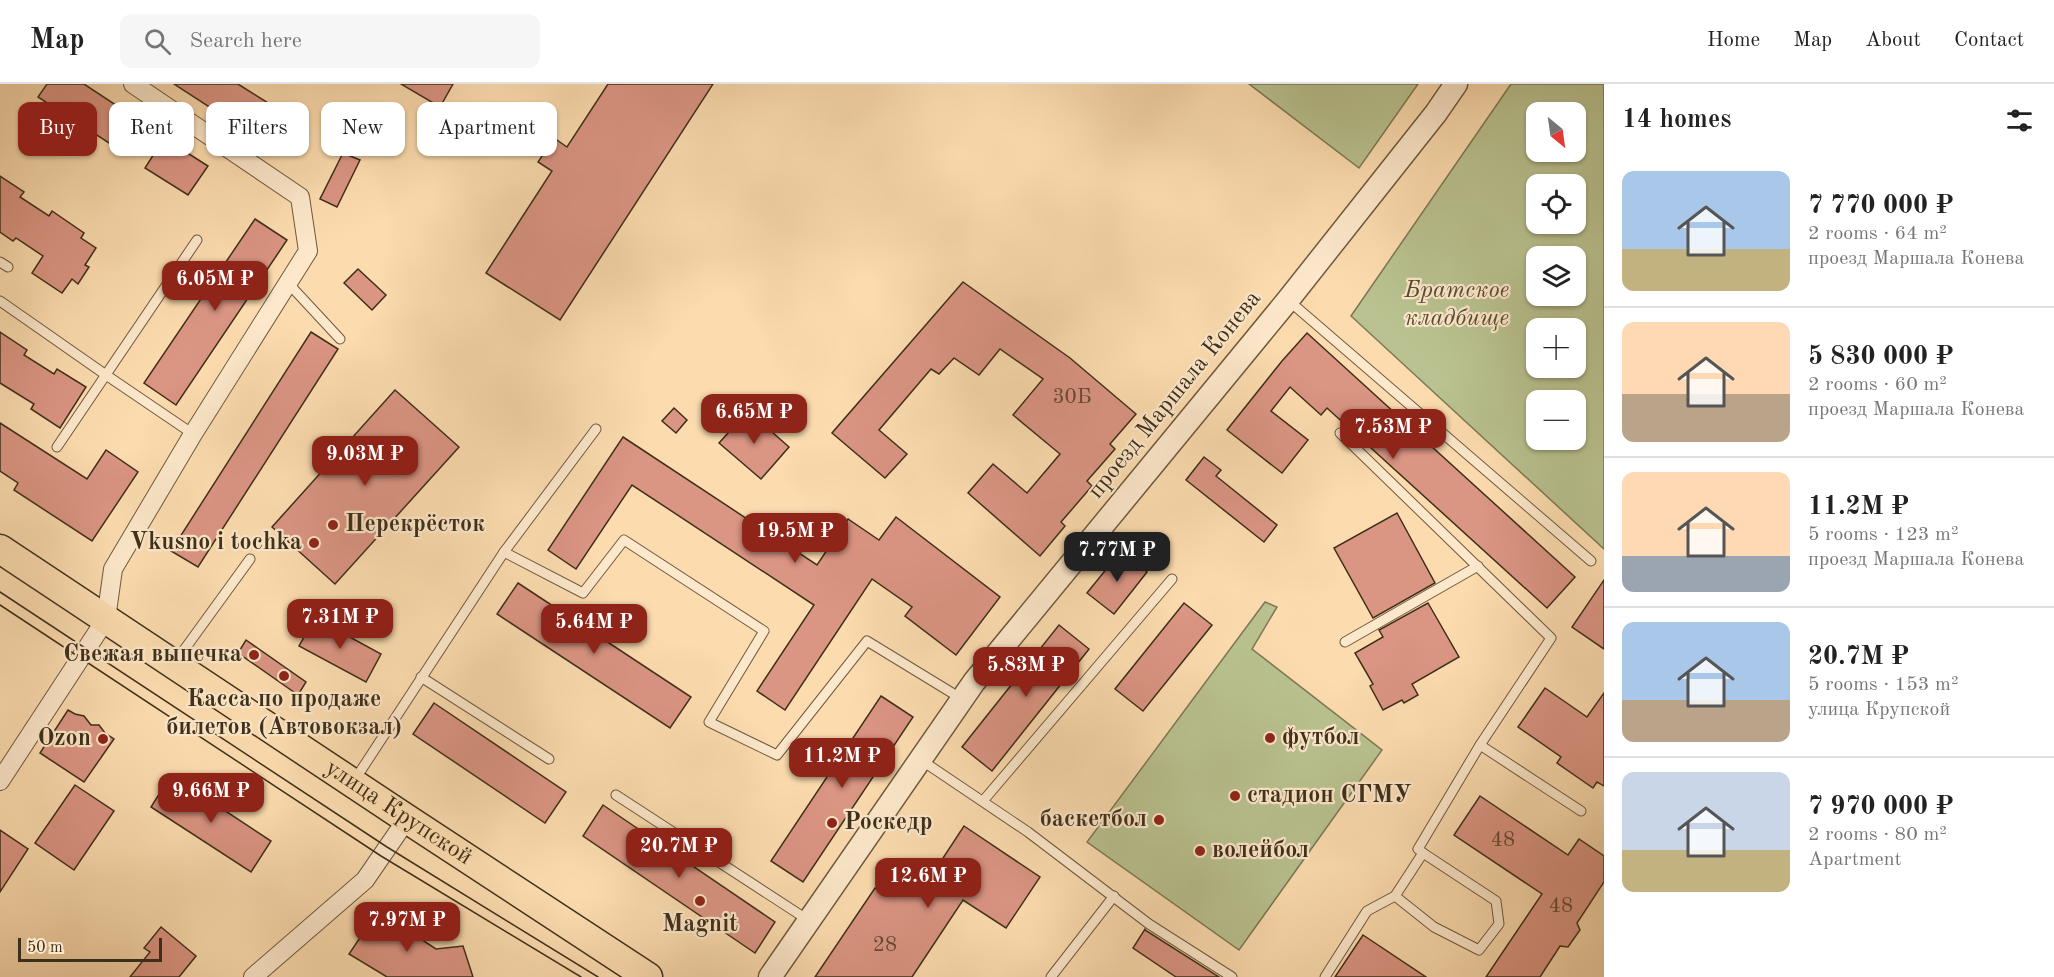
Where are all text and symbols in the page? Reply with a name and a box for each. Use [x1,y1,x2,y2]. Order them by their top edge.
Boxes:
search box [120,14,540,68]
icon: search [141,25,174,58]
text: Map [30,27,84,55]
text: Search here [189,30,302,52]
text: Home [1707,30,1760,51]
text: Map [1793,30,1832,51]
text: About [1865,30,1921,51]
text: Contact [1954,30,2024,51]
chip: Buy [18,102,97,156]
chip: Rent [109,102,194,156]
chip: Filters [206,102,309,156]
chip: New [321,102,405,156]
chip: Apartment [417,102,557,156]
north arrow [1526,102,1586,162]
map controls [1526,102,1586,450]
icon: filters [2003,104,2036,137]
text: 14 homes [1622,107,1731,133]
button: locate [1526,174,1586,234]
text: 7 770 000 ₽ [1808,193,1954,219]
icon: home [1670,195,1742,267]
text: 2 rooms · 64 m² [1808,224,1947,244]
button: layers [1526,246,1586,306]
text: проезд Маршала Конева [1808,249,2024,269]
pin: 6.05M ₽ [160,261,270,312]
text: 6.05M ₽ [176,270,254,290]
park label: Братское кладбище [1404,279,1510,331]
street label: проезд Маршала Конева [1084,286,1266,503]
button: + [1526,318,1586,378]
text: 5 830 000 ₽ [1808,344,1954,370]
icon: home [1670,346,1742,418]
text: 2 rooms · 60 m² [1808,375,1947,395]
house number: 30Б [1052,387,1092,408]
button: − [1526,390,1586,450]
pin: 6.65M ₽ [699,394,809,445]
text: проезд Маршала Конева [1808,400,2024,420]
text: 6.65M ₽ [715,403,793,423]
pin: 7.53M ₽ [1338,409,1448,460]
text: 7.53M ₽ [1354,418,1432,438]
pin: 9.03M ₽ [310,436,420,487]
text: 9.03M ₽ [326,445,404,465]
text: 11.2M ₽ [1808,494,1909,520]
icon: home [1670,496,1742,568]
place label: Перекрёсток [345,513,485,537]
pin: 19.5M ₽ [740,513,850,564]
marker: Перекрёсток [326,518,340,532]
text: 19.5M ₽ [756,522,834,542]
text: 5 rooms · 123 m² [1808,525,1958,545]
place label: Vkusno i tochka [129,531,302,555]
pin: 7.77M ₽ [1062,532,1172,583]
marker: Vkusno i tochka [307,536,321,550]
text: 7.77M ₽ [1078,541,1156,561]
text: проезд Маршала Конева [1808,550,2024,570]
pin: 7.31M ₽ [285,599,395,650]
pin: 5.64M ₽ [539,604,649,655]
text: 7.31M ₽ [301,608,379,628]
text: 5.64M ₽ [555,613,633,633]
place label: Свежая выпечка [63,643,242,667]
text: 20.7M ₽ [1808,644,1909,670]
icon: home [1670,646,1742,718]
pin: 5.83M ₽ [971,647,1081,698]
marker: Свежая выпечка [247,648,261,662]
text: 5.83M ₽ [987,656,1065,676]
marker: Касса по продаже билетов (Автовокзал) [277,669,291,683]
text: 5 rooms · 153 m² [1808,675,1958,695]
place label: Касса по продаже билетов (Автовокзал) [166,688,402,740]
text: улица Крупской [1808,700,1950,720]
place label: футбол [1282,726,1360,750]
place label: Ozon [37,727,91,751]
marker: футбол [1263,731,1277,745]
marker: Ozon [96,732,110,746]
pin: 11.2M ₽ [787,738,897,789]
text: 11.2M ₽ [803,747,881,767]
street label: улица Крупской [321,756,476,870]
pin: 9.66M ₽ [156,773,266,824]
text: 9.66M ₽ [172,782,250,802]
place label: стадион СГМУ [1247,784,1412,808]
marker: стадион СГМУ [1228,789,1242,803]
text: 7 970 000 ₽ [1808,794,1954,820]
icon: home [1670,796,1742,868]
place label: баскетбол [1040,808,1147,832]
place label: Роскедр [844,811,933,835]
marker: баскетбол [1152,813,1166,827]
marker: Роскедр [825,816,839,830]
text: 2 rooms · 80 m² [1808,825,1947,845]
pin: 20.7M ₽ [624,828,734,879]
house number: 48 [1491,830,1515,851]
text: 20.7M ₽ [640,837,718,857]
place label: волейбол [1212,839,1309,863]
marker: волейбол [1193,844,1207,858]
text: Apartment [1808,850,1902,870]
pin: 12.6M ₽ [873,858,983,909]
text: 12.6M ₽ [889,867,967,887]
marker: Magnit [693,894,707,908]
house number: 48 [1549,896,1573,917]
pin: 7.97M ₽ [352,902,462,953]
text: 7.97M ₽ [368,911,446,931]
place label: Magnit [662,913,738,937]
scale bar [18,935,162,962]
house number: 28 [873,935,897,956]
text: 50 m [27,940,63,956]

